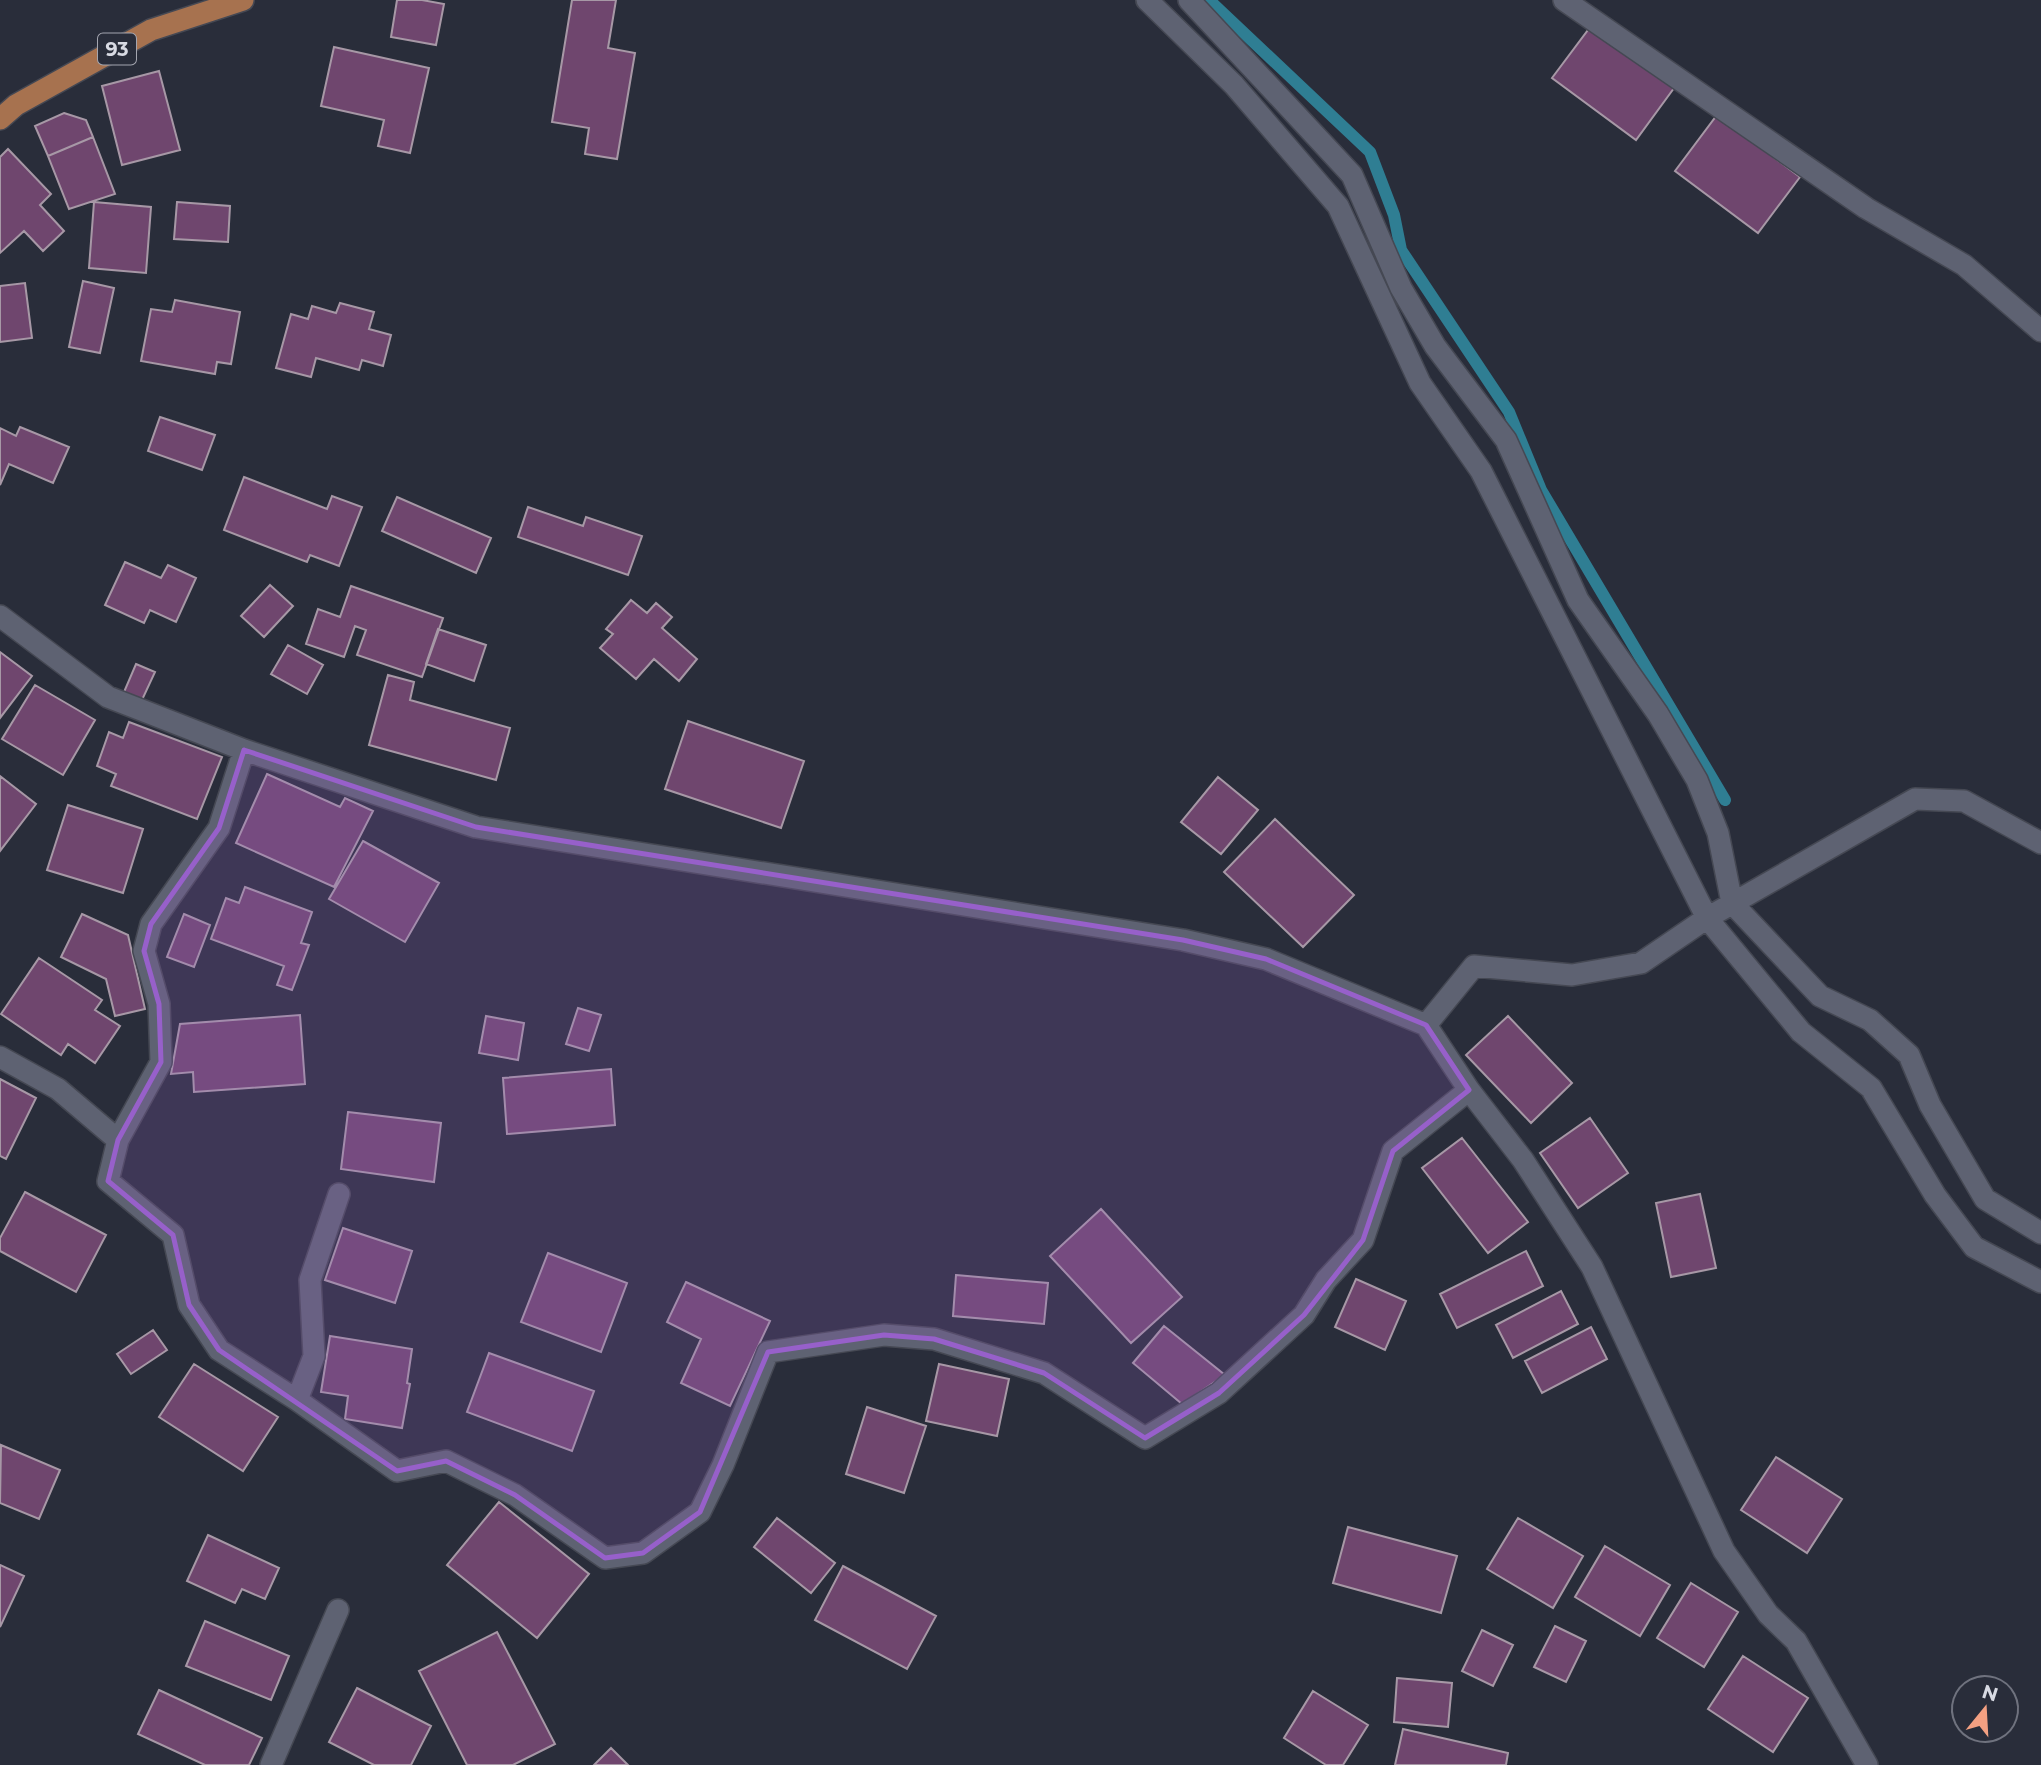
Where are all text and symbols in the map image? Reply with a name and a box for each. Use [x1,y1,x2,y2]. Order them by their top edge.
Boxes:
road number: 93 [98,34,136,64]
north arrow [1950,1674,2020,1744]
text: N [1979,1680,2001,1707]

